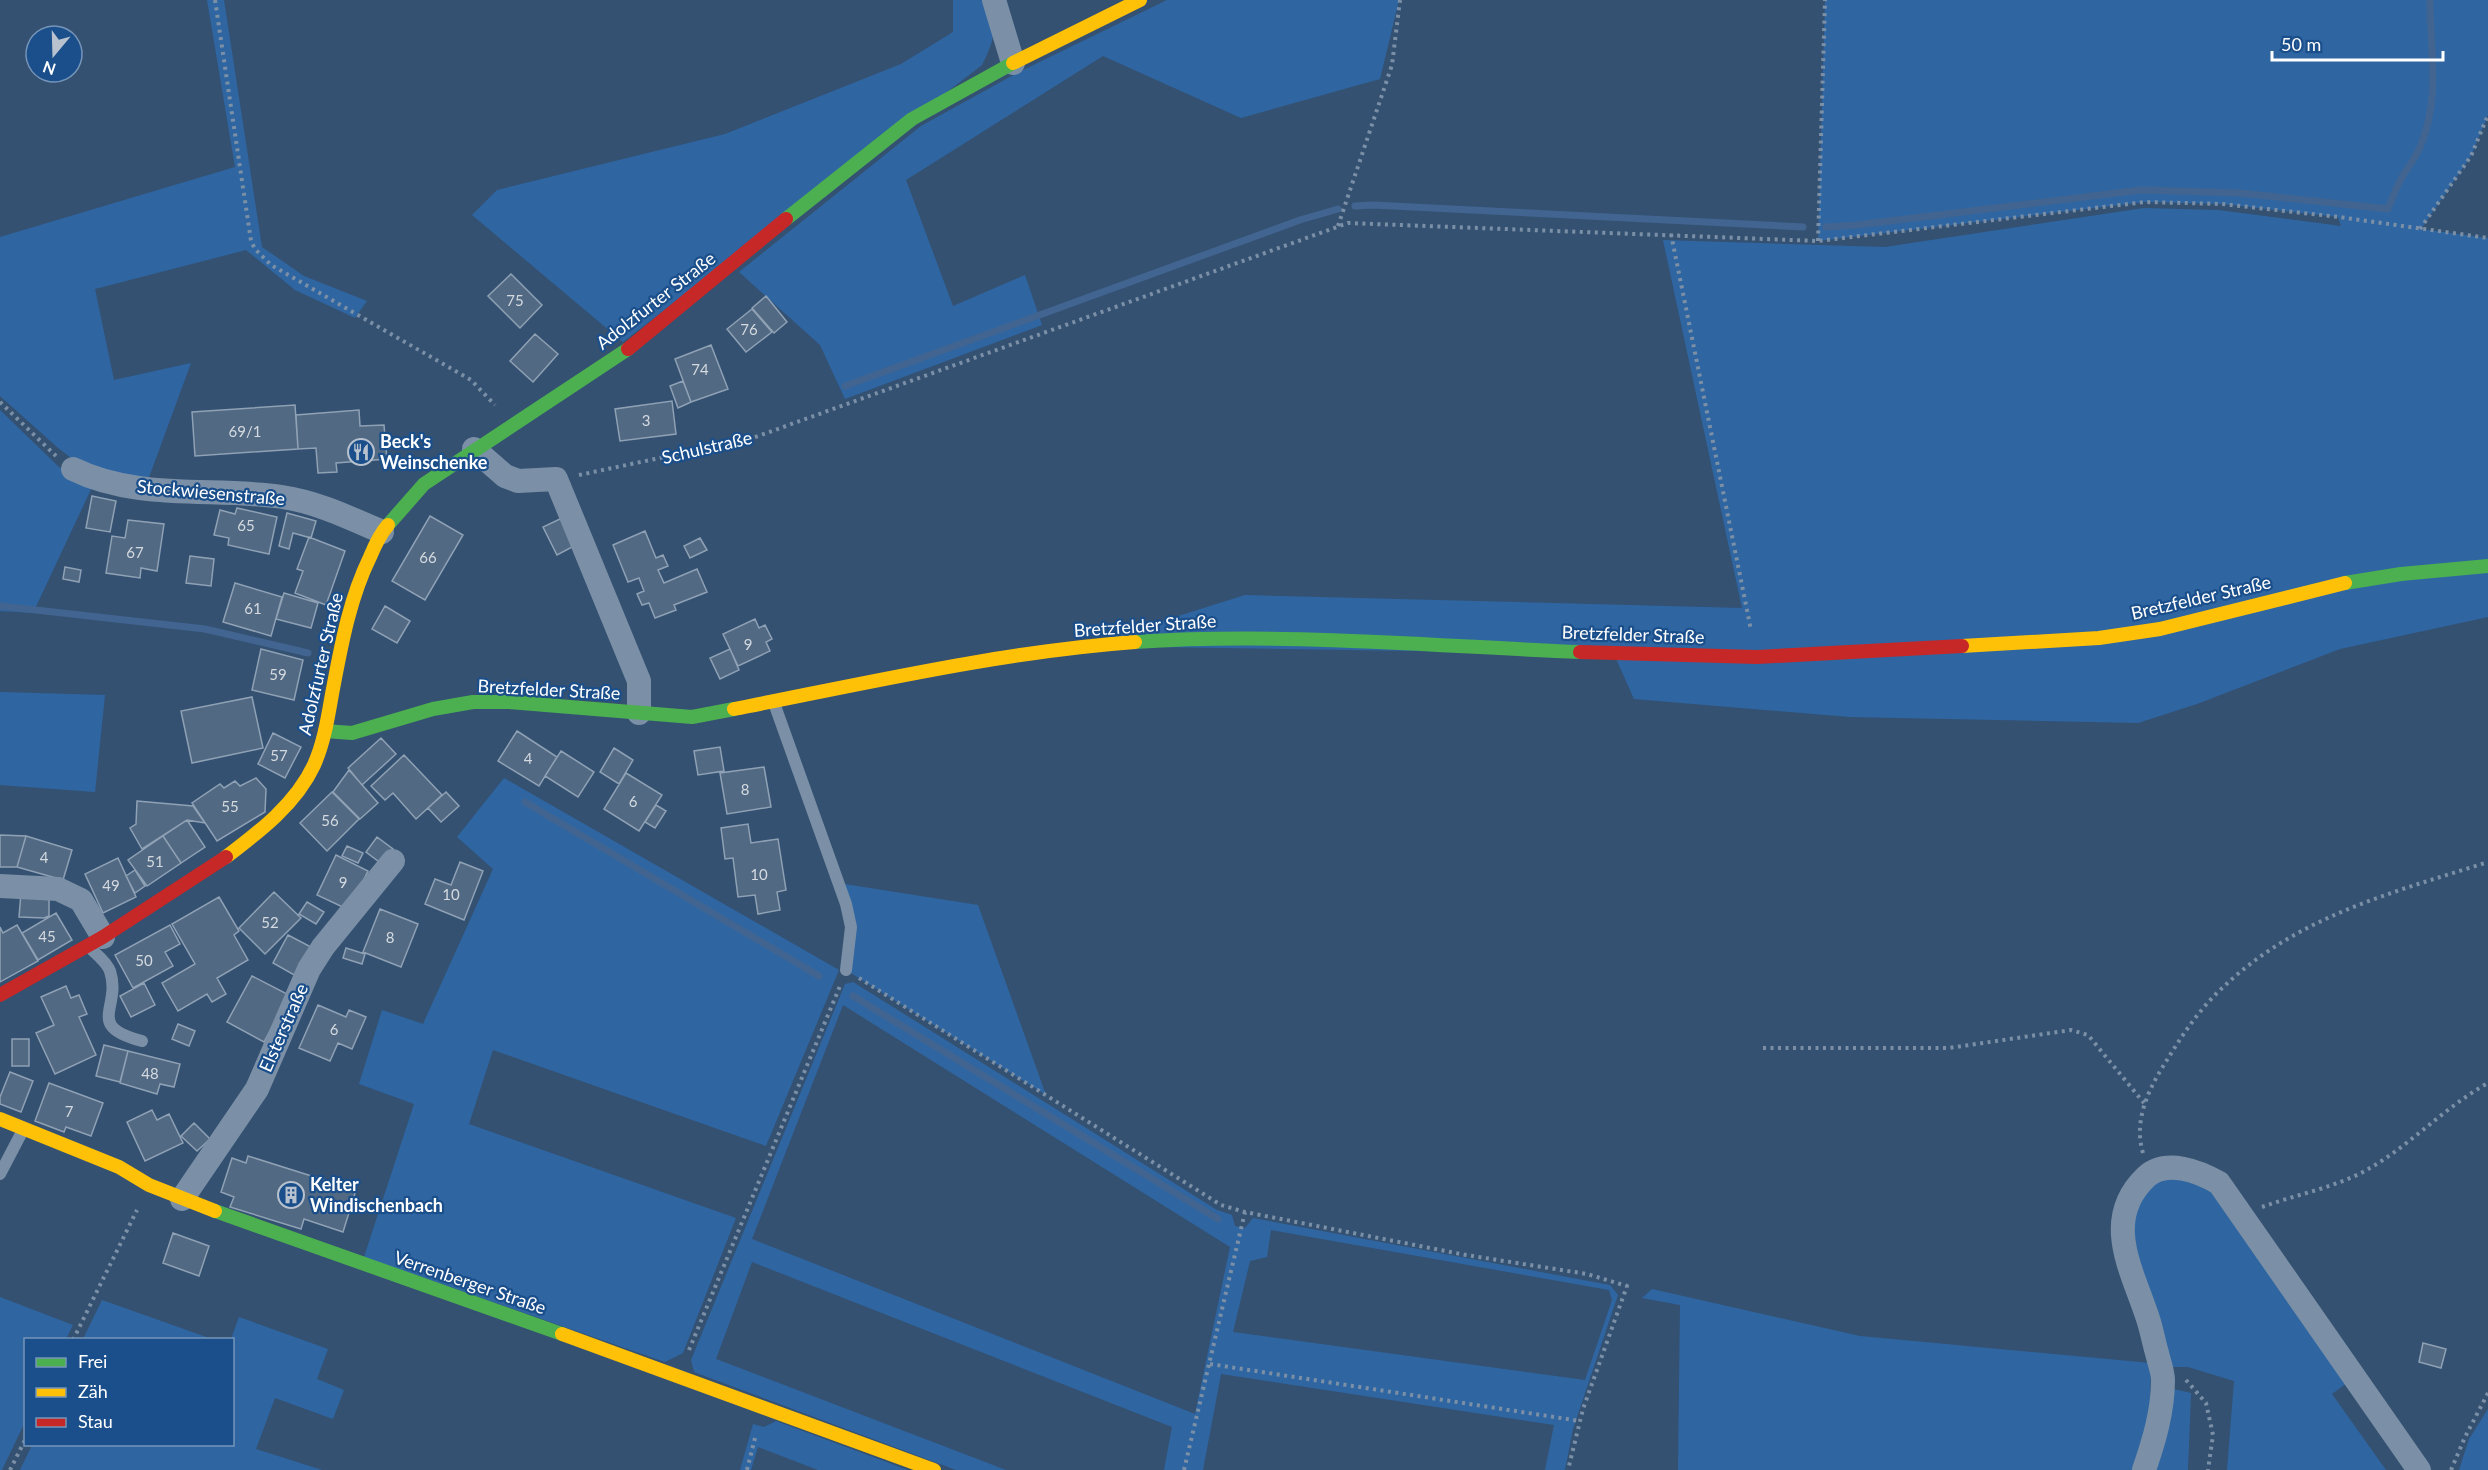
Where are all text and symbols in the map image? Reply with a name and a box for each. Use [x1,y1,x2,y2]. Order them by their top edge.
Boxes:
north arrow [24,24,84,84]
scale bar [2272,24,2443,62]
text: 50 m [2281,33,2321,55]
text: N [40,58,58,80]
street label: Adolzfurter Straße [591,247,719,354]
house number: 75 [506,291,524,309]
house number: 76 [740,320,758,338]
house number: 74 [691,360,709,378]
house number: 3 [642,411,650,429]
house number: 69/1 [229,422,261,440]
street label: Schulstraße [659,426,754,468]
place label: Beck's Weinschenke [380,430,488,473]
restaurant icon: Beck's Weinschenke [346,437,376,467]
street label: Stockwiesenstraße [136,475,286,509]
house number: 65 [237,516,255,534]
house number: 67 [126,543,144,561]
house number: 66 [419,548,437,566]
street label: Bretzfelder Straße [2129,570,2273,624]
street label: Adolzfurter Straße [293,590,347,737]
house number: 61 [244,599,262,617]
street label: Bretzfelder Straße [1073,609,1217,641]
street label: Bretzfelder Straße [1561,621,1705,647]
house number: 9 [744,635,752,653]
house number: 59 [269,665,287,683]
street label: Bretzfelder Straße [477,674,621,704]
house number: 57 [270,746,288,764]
house number: 4 [524,749,533,767]
house number: 8 [741,780,749,798]
house number: 6 [629,792,638,810]
house number: 55 [221,797,239,815]
house number: 56 [321,811,339,829]
house number: 4 [40,848,49,866]
house number: 51 [146,852,164,870]
house number: 10 [750,865,768,883]
house number: 9 [339,873,347,891]
house number: 49 [102,876,120,894]
house number: 10 [442,885,460,903]
house number: 52 [261,913,279,931]
house number: 45 [38,927,56,945]
house number: 8 [386,928,394,946]
house number: 50 [135,951,153,969]
street label: Elsterstraße [254,980,312,1075]
house number: 6 [330,1020,339,1038]
house number: 48 [141,1064,159,1082]
house number: 7 [65,1102,74,1120]
place label: Kelter Windischenbach [310,1173,443,1216]
building icon: Kelter Windischenbach [276,1180,306,1210]
street label: Verrenberger Straße [391,1246,549,1318]
legend [24,1338,234,1446]
text: Frei [78,1350,107,1372]
text: Zäh [78,1380,108,1402]
text: Stau [78,1410,113,1432]

